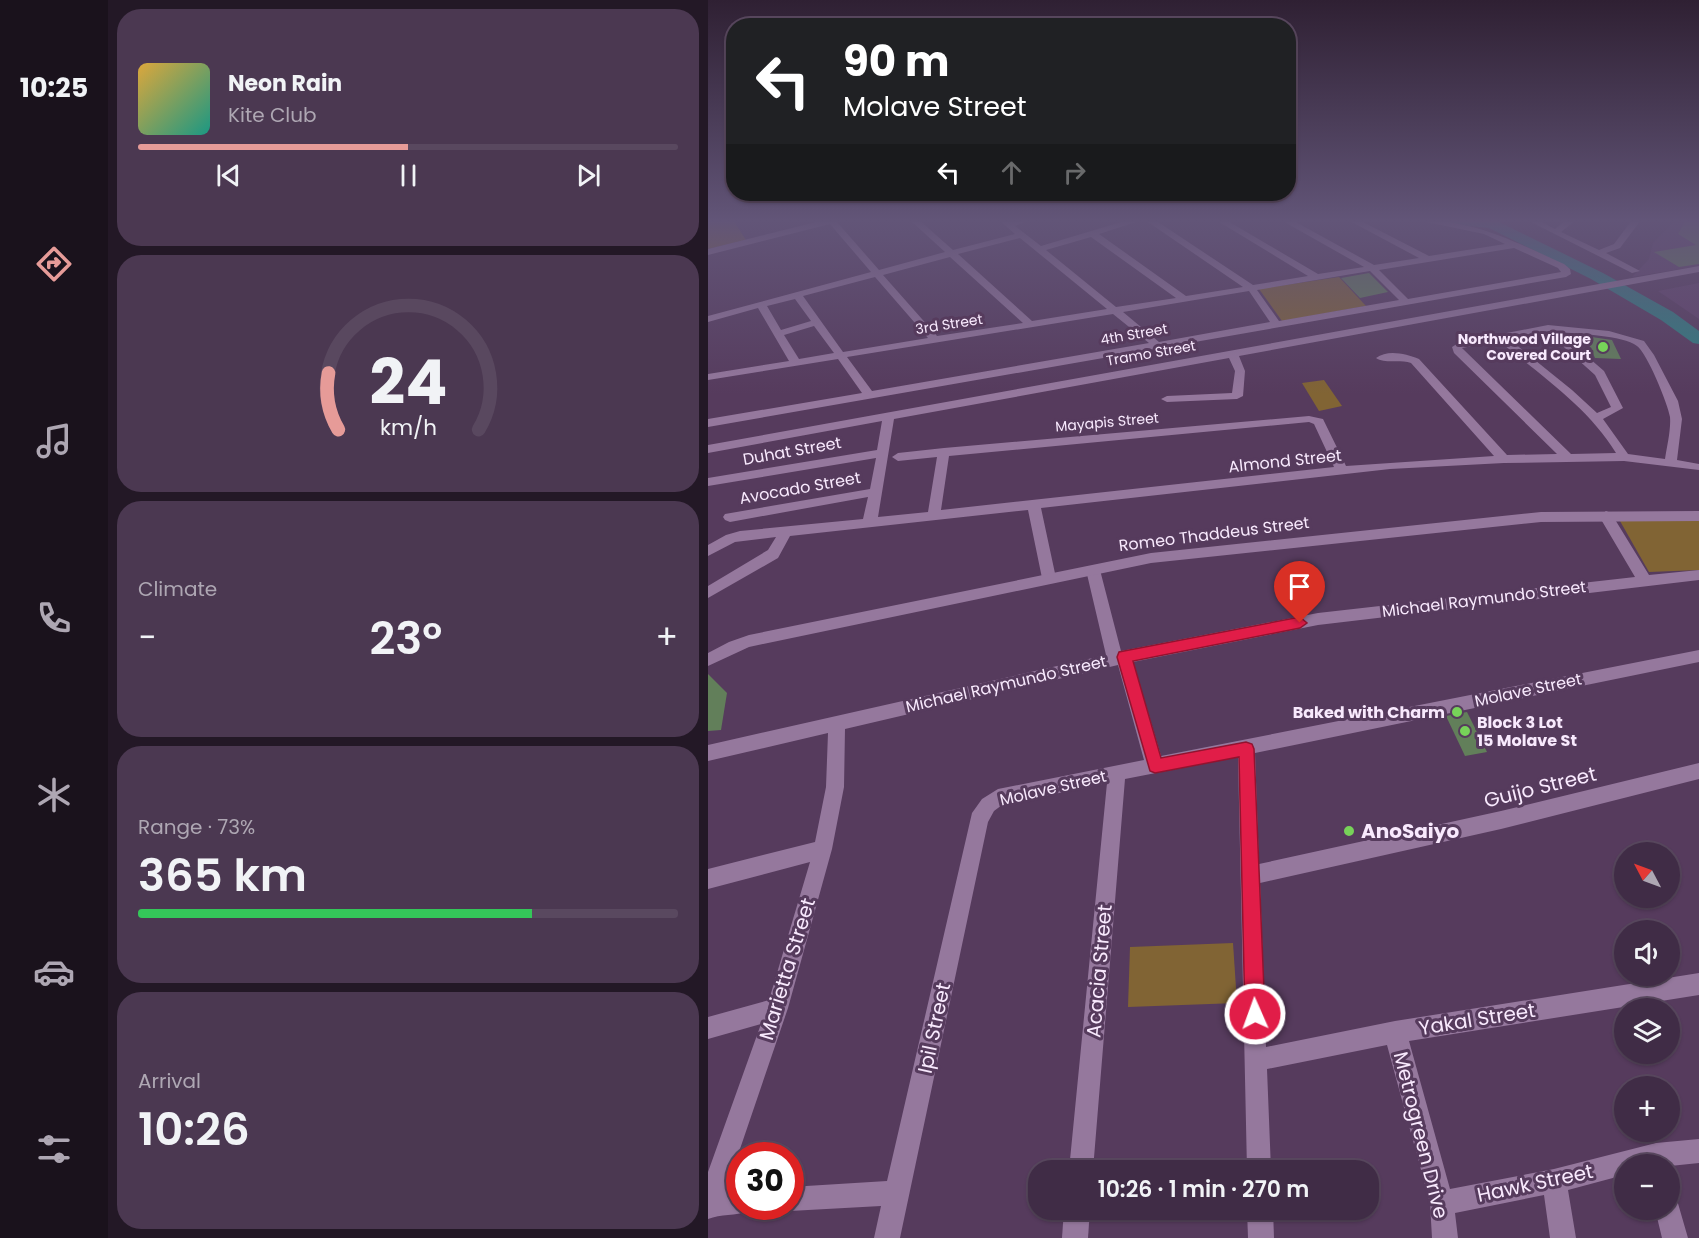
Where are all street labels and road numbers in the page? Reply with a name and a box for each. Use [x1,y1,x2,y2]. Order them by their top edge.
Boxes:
street label: 3rd Street [914,309,984,339]
street label: 4th Street [1099,318,1169,350]
street label: Tramo Street [1105,335,1197,371]
street label: Mayapis Street [1054,408,1160,436]
street label: Duhat Street [741,431,843,471]
street label: Almond Street [1227,444,1343,478]
street label: Avocado Street [738,466,863,510]
street label: Romeo Thaddeus Street [1117,511,1311,557]
street label: Michael Raymundo Street [1381,575,1587,623]
street label: Michael Raymundo Street [903,650,1109,718]
street label: Molave Street [1472,667,1584,713]
street label: Guijo Street [1481,760,1599,814]
street label: Molave Street [997,765,1109,811]
street label: Marietta Street [752,894,822,1044]
street label: Acacia Street [1079,903,1119,1039]
street label: Ipil Street [911,980,957,1076]
street label: Yakal Street [1417,996,1537,1042]
street label: Metrogreen Drive [1387,1049,1455,1221]
street label: Hawk Street [1474,1157,1596,1209]

